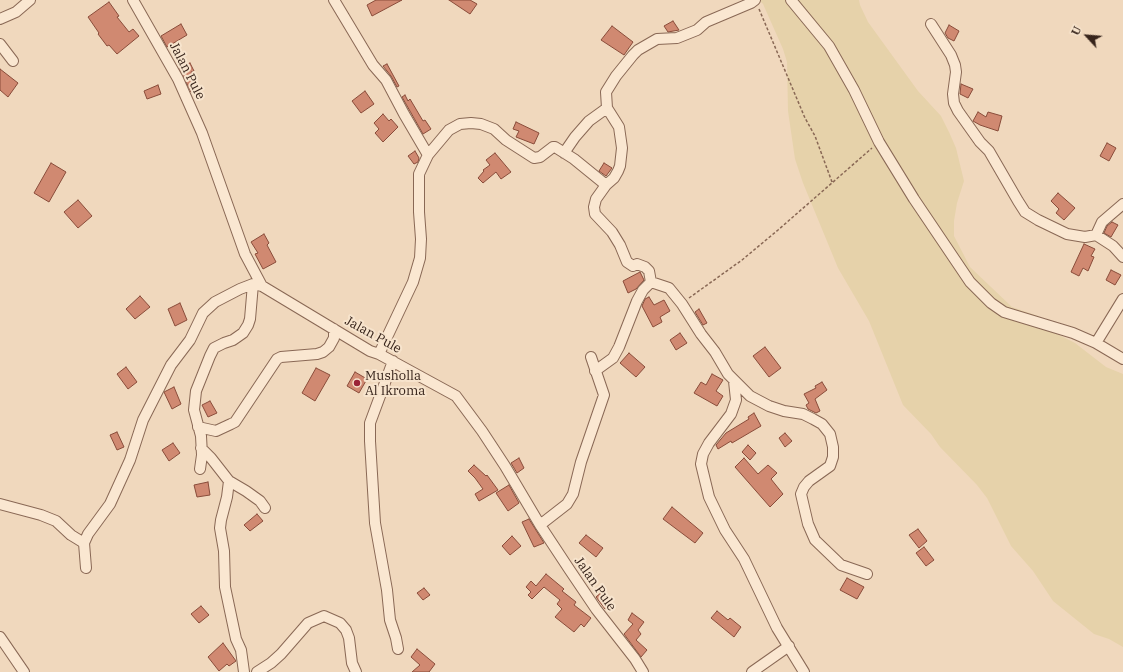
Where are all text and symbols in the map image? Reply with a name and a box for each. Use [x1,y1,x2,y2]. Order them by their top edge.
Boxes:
north arrow [1067,16,1107,56]
text: U [1068,24,1084,38]
street label: Jalan Pule [166,40,208,102]
street label: Jalan Pule [342,313,404,357]
place label: Musholla Al Ikroma [365,368,425,399]
marker: Musholla Al Ikroma [352,378,362,388]
street label: Jalan Pule [571,554,619,614]

